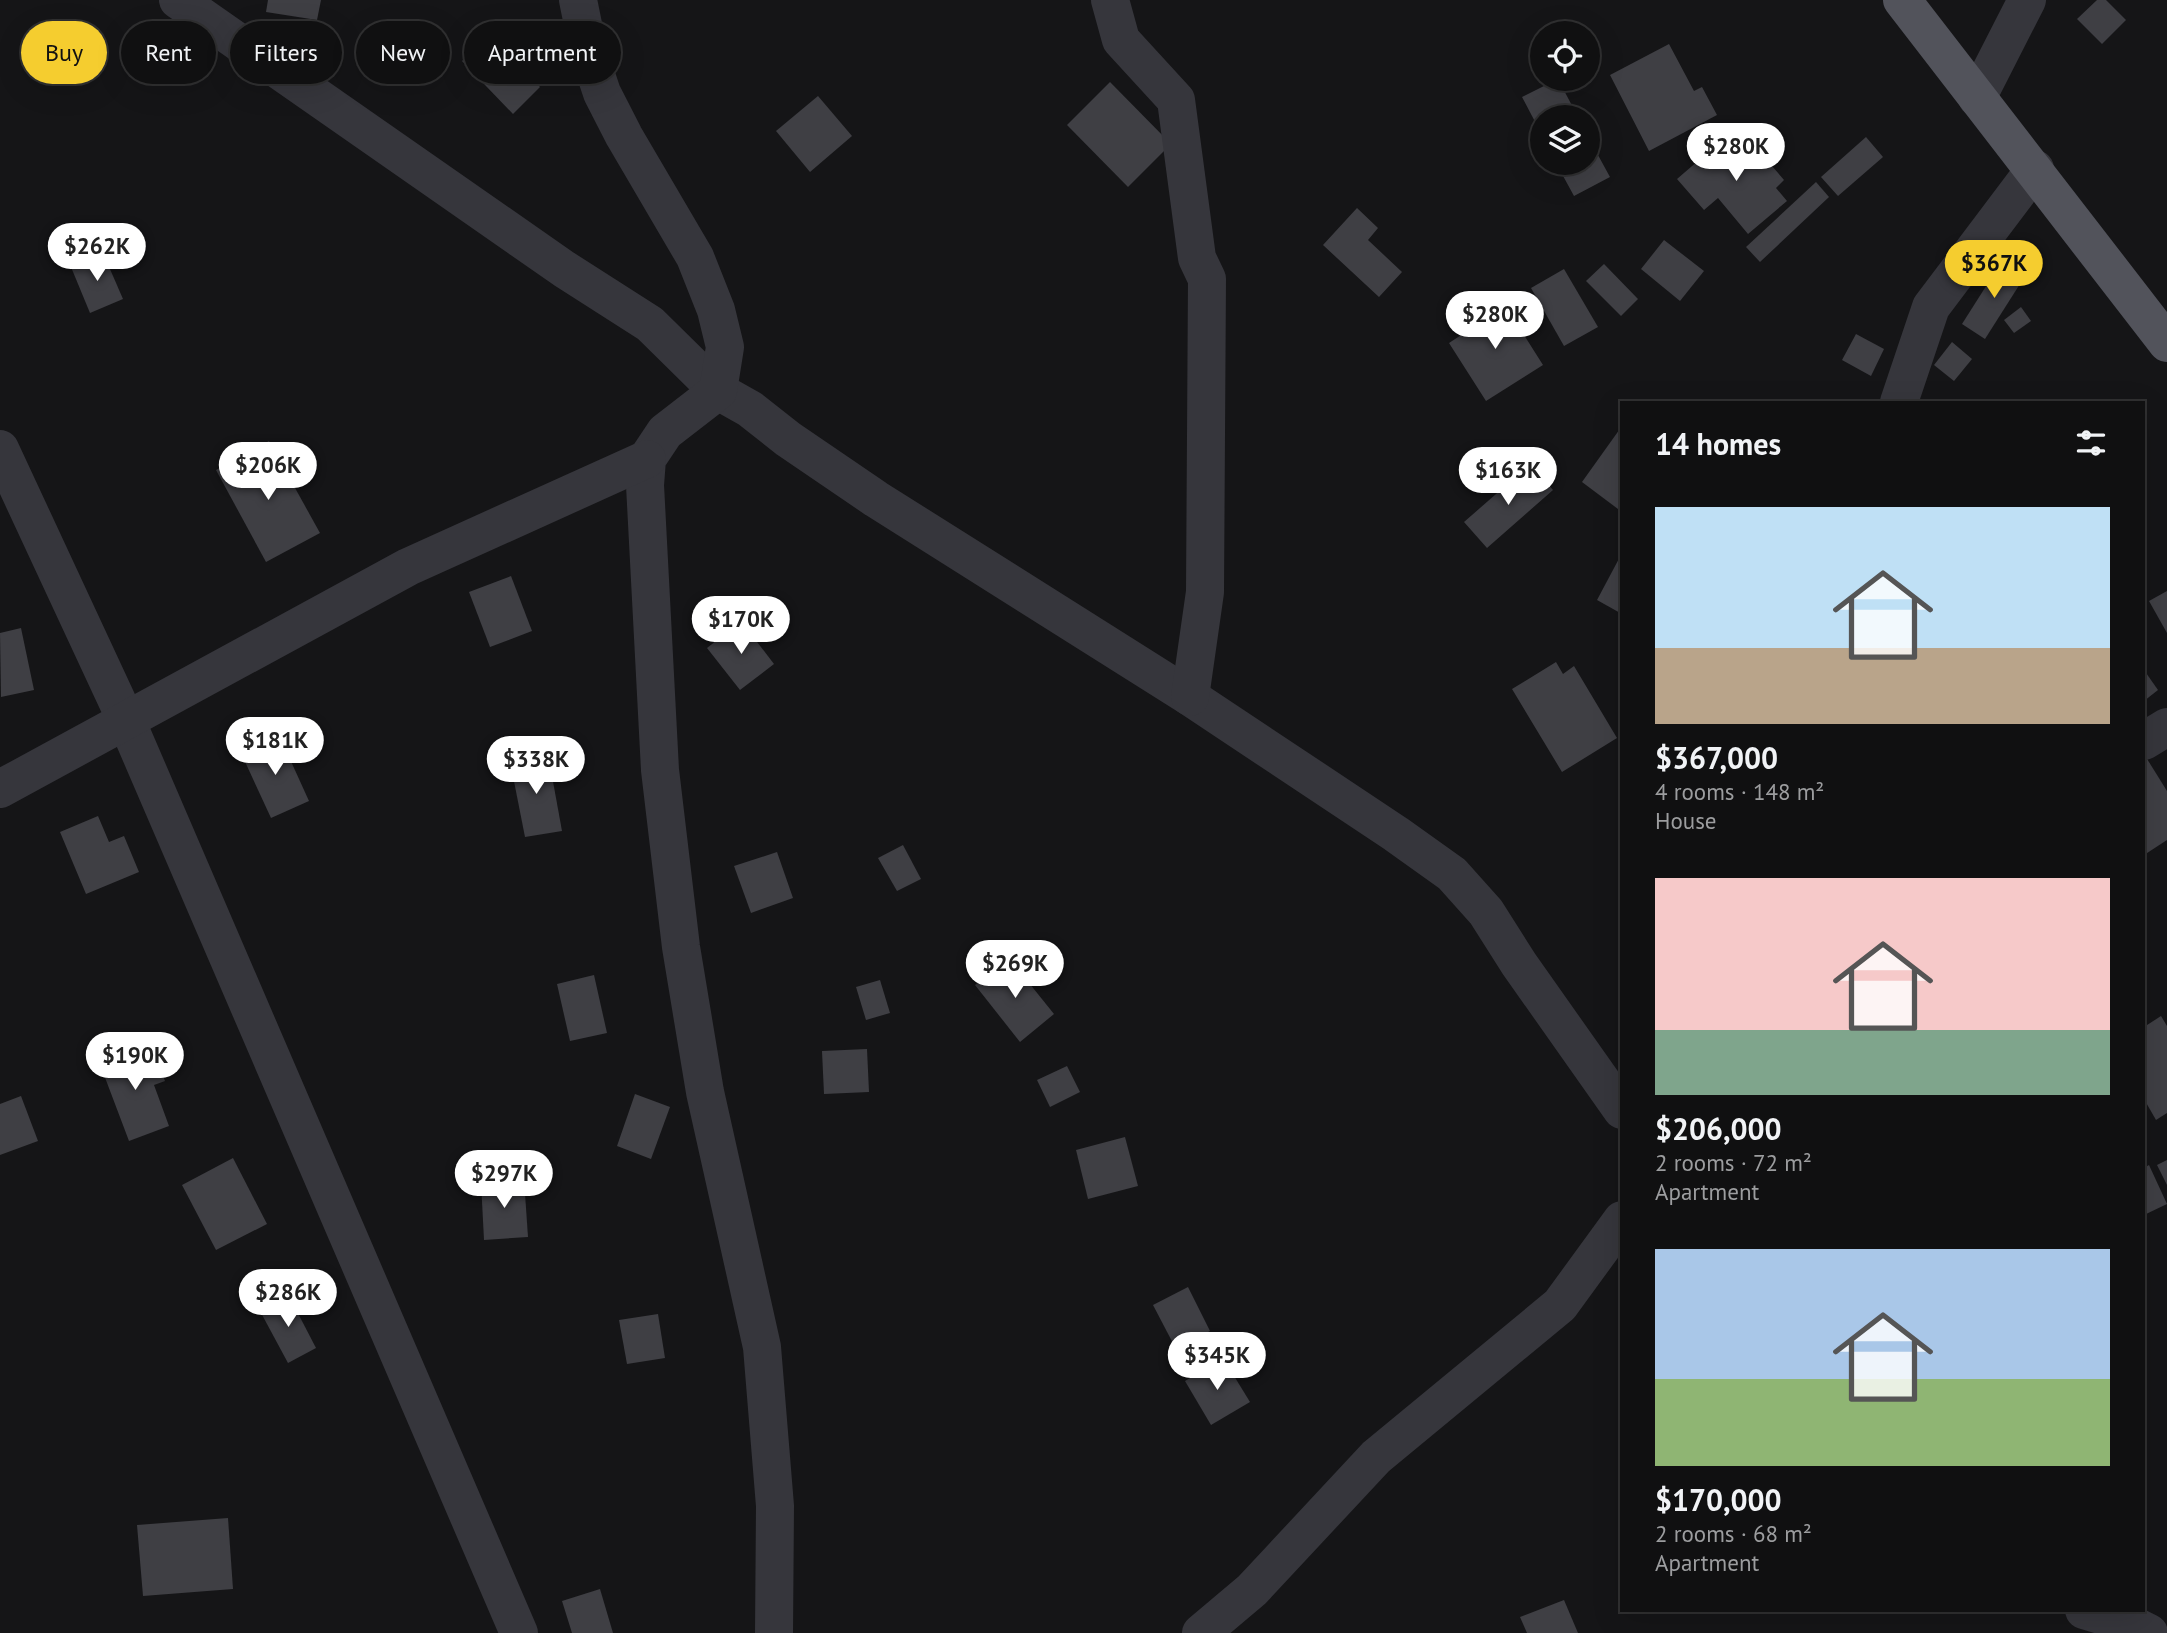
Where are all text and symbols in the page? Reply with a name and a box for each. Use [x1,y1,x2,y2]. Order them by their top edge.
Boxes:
chip: Buy [21,21,107,84]
chip: Rent [121,21,216,84]
chip: Filters [230,21,342,84]
chip: New [356,21,450,84]
chip: Apartment [464,21,621,84]
map controls [1530,21,1600,175]
button: locate [1530,21,1600,91]
button: layers [1530,105,1600,175]
pin: $280K [1687,124,1785,183]
text: $280K [1703,131,1769,160]
pin: $262K [48,224,146,283]
text: $262K [64,231,130,260]
pin: $367K [1945,240,2043,300]
text: $367K [1961,248,2027,277]
pin: $280K [1446,292,1544,351]
text: $280K [1462,299,1528,328]
text: 14 homes [1655,424,1781,463]
icon: filters [2072,424,2110,462]
pin: $206K [219,442,317,502]
pin: $163K [1459,448,1557,507]
text: $206K [235,450,301,479]
text: $163K [1475,455,1541,484]
icon: home [1820,552,1946,678]
pin: $170K [692,596,790,656]
text: $170K [708,604,774,633]
pin: $181K [226,718,324,777]
text: $181K [242,725,308,754]
pin: $338K [487,736,585,796]
text: $367,000 [1655,738,1778,777]
text: $338K [503,744,569,773]
text: 4 rooms · 148 m² [1655,777,1824,806]
text: House [1655,806,1717,835]
icon: home [1820,923,1946,1049]
pin: $269K [966,940,1064,1000]
text: $269K [982,948,1048,977]
pin: $190K [86,1032,184,1092]
text: $190K [102,1040,168,1069]
text: $206,000 [1655,1109,1782,1148]
text: 2 rooms · 72 m² [1655,1148,1812,1177]
pin: $297K [455,1150,553,1210]
text: $297K [471,1158,537,1187]
text: Apartment [1655,1177,1759,1206]
pin: $286K [239,1270,337,1329]
text: $286K [255,1277,321,1306]
icon: home [1820,1294,1946,1420]
pin: $345K [1168,1332,1266,1392]
text: $345K [1184,1340,1250,1369]
text: $170,000 [1655,1480,1782,1519]
text: 2 rooms · 68 m² [1655,1519,1812,1548]
text: Apartment [1655,1548,1759,1577]

